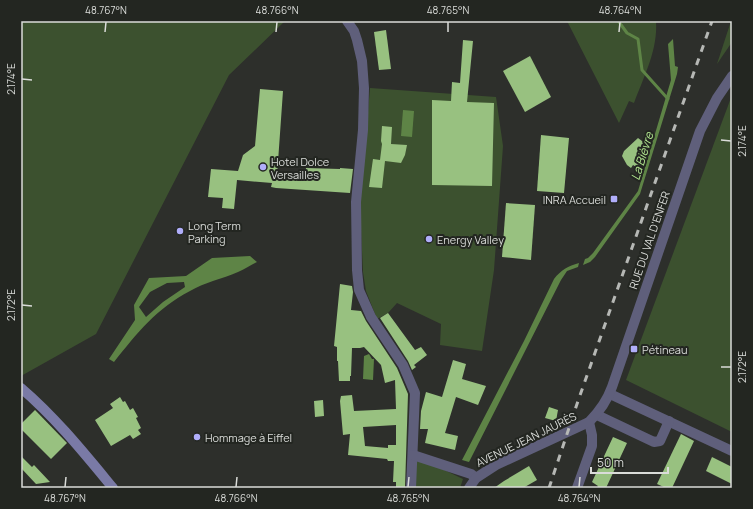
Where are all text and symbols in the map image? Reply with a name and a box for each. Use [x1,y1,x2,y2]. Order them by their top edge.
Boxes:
text: 48.767°N [85,3,127,17]
text: 48.766°N [255,3,299,17]
text: 48.765°N [427,3,469,17]
text: 48.764°N [599,3,642,17]
text: 2.174°E [4,63,18,95]
text: 2.174°E [735,125,749,157]
water label: La Bièvre [627,129,658,182]
place label: Hotel Dolce Versailles [271,154,330,182]
marker: Hotel Dolce Versailles [258,162,268,172]
street label: RUE DU VAL D'ENFER [625,189,673,291]
place label: INRA Accueil [543,192,606,207]
marker: INRA Accueil [609,194,619,204]
place label: Long Term Parking [188,218,241,246]
marker: Long Term Parking [175,226,185,236]
place label: Energy Valley [437,232,504,247]
marker: Energy Valley [424,234,434,244]
text: 2.172°E [4,289,18,321]
place label: Pétineau [642,342,688,357]
marker: Pétineau [629,344,639,354]
text: 2.172°E [735,351,749,383]
street label: AVENUE JEAN JAURÈS [473,408,579,470]
place label: Hommage à Eiffel [205,430,292,445]
marker: Hommage à Eiffel [192,432,202,442]
scale bar [591,449,668,475]
text: 50 m [597,454,624,471]
text: 48.767°N [44,491,86,505]
text: 48.766°N [214,491,258,505]
text: 48.765°N [387,491,429,505]
text: 48.764°N [558,491,601,505]

